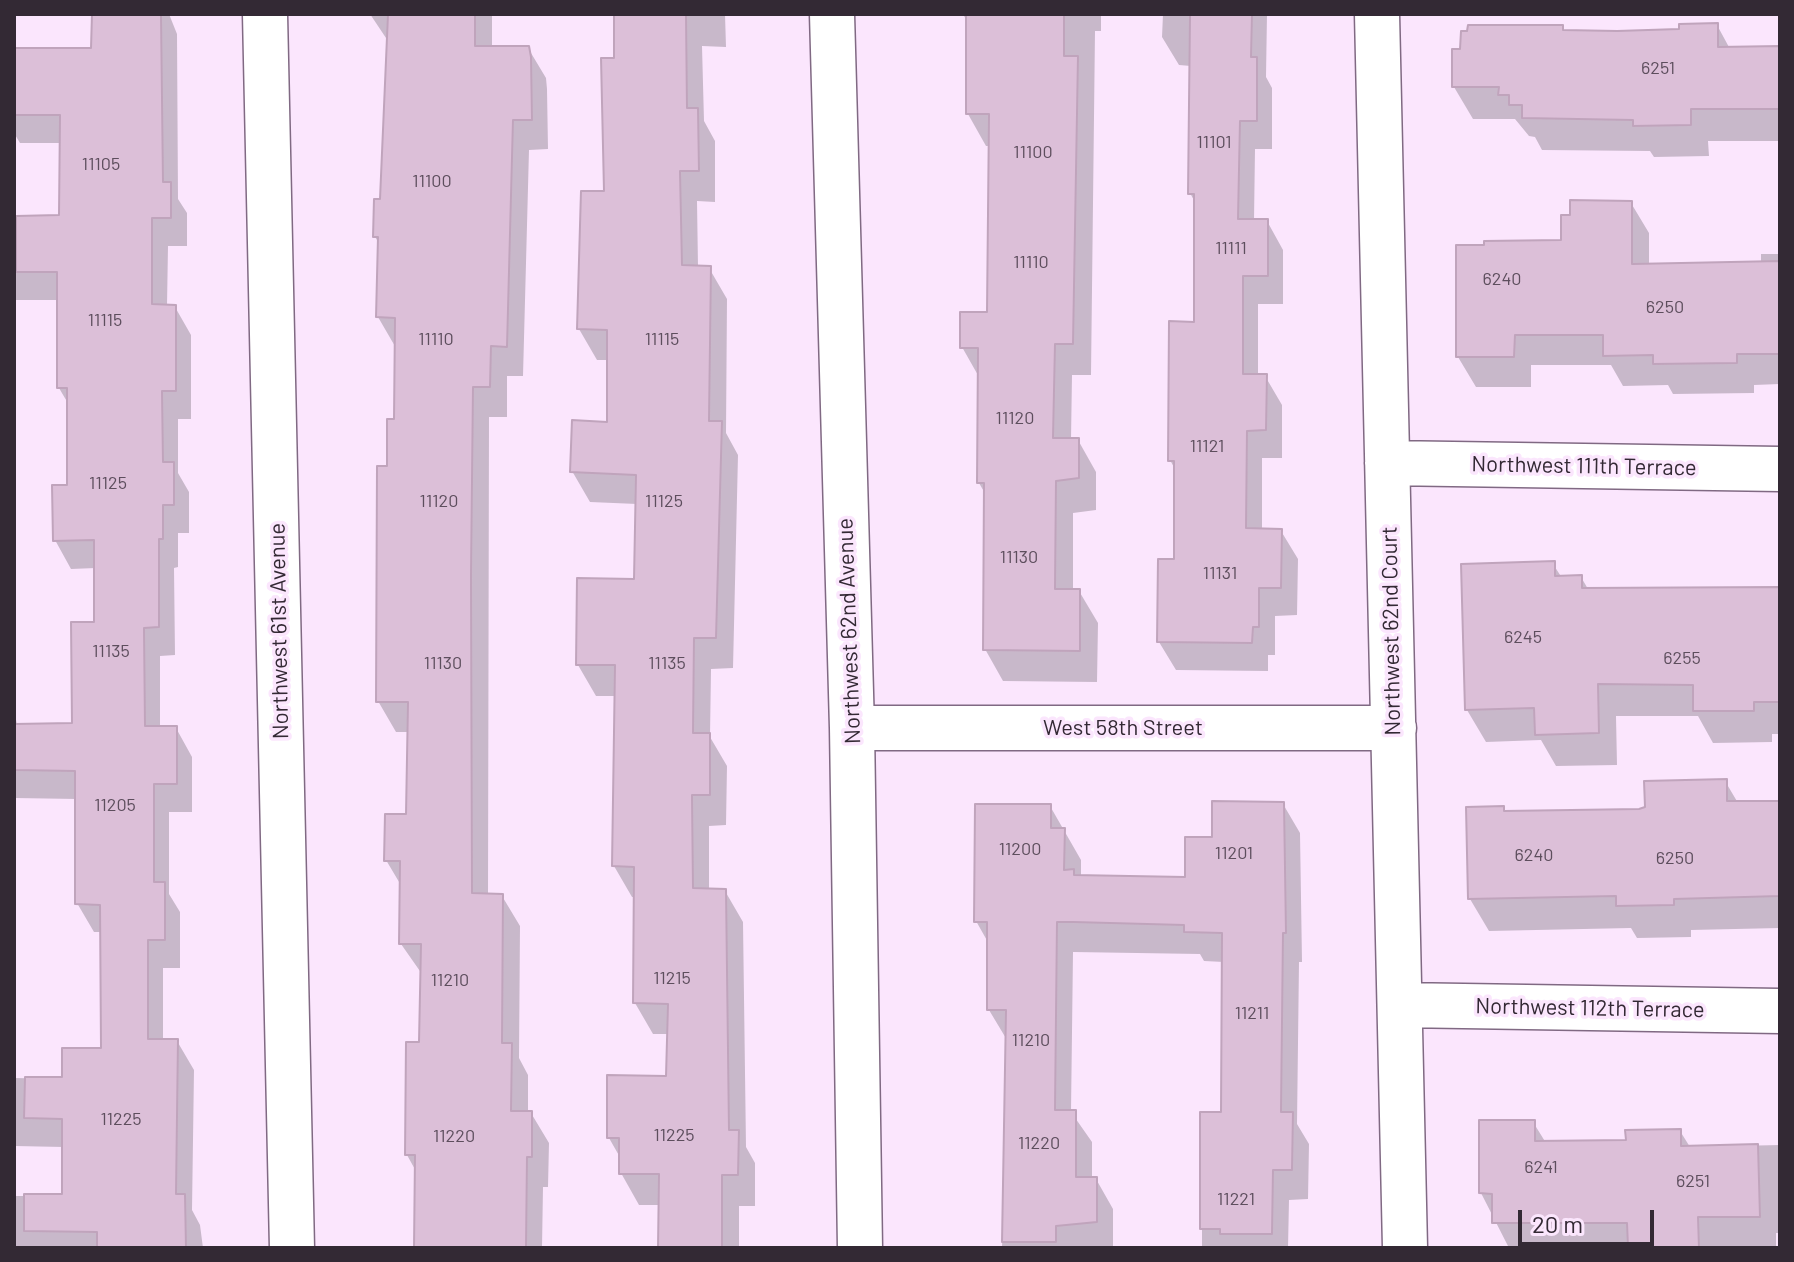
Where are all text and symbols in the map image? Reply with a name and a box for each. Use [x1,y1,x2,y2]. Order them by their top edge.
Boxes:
house number: 6251 [1641,57,1675,79]
house number: 11101 [1197,131,1231,153]
house number: 11100 [1013,141,1053,163]
house number: 11105 [82,153,120,175]
house number: 11100 [412,170,452,192]
house number: 11111 [1215,237,1247,259]
house number: 11110 [1013,251,1049,273]
house number: 6240 [1482,268,1522,290]
house number: 6250 [1646,296,1684,318]
house number: 11115 [88,309,122,331]
house number: 11110 [418,328,454,350]
house number: 11115 [645,328,679,350]
house number: 11120 [996,407,1034,429]
house number: 11121 [1190,435,1224,457]
street label: Northwest 111th Terrace [1471,451,1697,481]
house number: 11125 [89,472,127,494]
house number: 11120 [420,490,458,512]
house number: 11125 [645,490,683,512]
street label: Northwest 62nd Avenue [832,518,866,744]
street label: Northwest 61st Avenue [264,523,294,739]
street label: Northwest 62nd Court [1376,526,1406,736]
house number: 11130 [1000,546,1038,568]
house number: 11131 [1203,562,1237,584]
house number: 6245 [1504,626,1542,648]
house number: 11135 [92,640,130,662]
house number: 6255 [1663,647,1701,669]
house number: 11130 [424,652,462,674]
house number: 11135 [648,652,686,674]
street label: West 58th Street [1043,715,1203,741]
house number: 11205 [94,794,136,816]
house number: 11200 [999,838,1041,860]
house number: 11201 [1215,842,1253,864]
house number: 6240 [1514,844,1554,866]
house number: 6250 [1656,847,1694,869]
house number: 11215 [653,967,691,989]
house number: 11210 [431,969,469,991]
street label: Northwest 112th Terrace [1475,993,1705,1023]
house number: 11211 [1235,1002,1269,1024]
house number: 11210 [1012,1029,1050,1051]
house number: 11225 [100,1108,142,1130]
house number: 11225 [653,1124,695,1146]
house number: 11220 [433,1125,475,1147]
house number: 11220 [1018,1132,1060,1154]
house number: 6241 [1524,1156,1558,1178]
house number: 6251 [1676,1170,1710,1192]
house number: 11221 [1217,1188,1255,1210]
scale bar [1522,1194,1658,1244]
text: 20 m [1532,1209,1583,1238]

